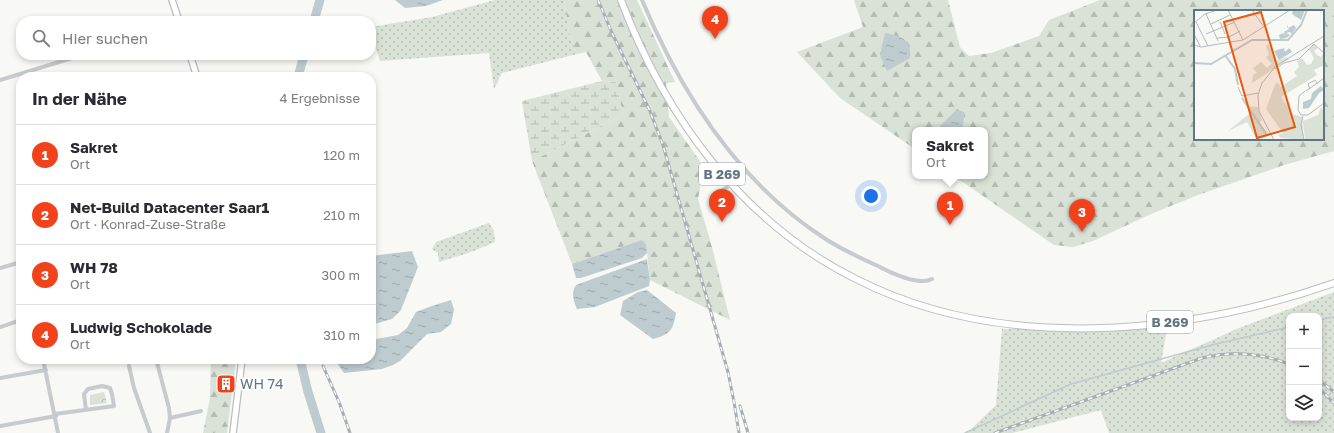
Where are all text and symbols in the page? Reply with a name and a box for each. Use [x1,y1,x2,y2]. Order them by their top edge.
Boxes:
pin: 4 [702,6,728,39]
inset map [1194,10,1324,140]
search box [16,16,376,60]
icon: search [30,27,52,49]
text: Hier suchen [62,29,148,47]
text: In der Nähe [32,88,127,109]
text: 4 Ergebnisse [280,90,360,106]
popup [912,127,988,179]
text: Sakret [926,136,974,154]
text: Sakret [70,138,118,156]
text: 1 [42,147,48,163]
text: 120 m [323,147,360,163]
text: Ort [926,154,946,170]
text: Ort [70,156,90,172]
road number: B 269 [699,163,745,185]
your location [861,186,881,206]
pin: 2 [709,189,735,222]
pin: 1 [937,192,963,225]
text: Net-Build Datacenter Saar1 [70,198,269,216]
pin: 3 [1069,199,1095,232]
text: 2 [41,207,49,223]
text: 210 m [323,207,360,223]
text: Ort · Konrad-Zuse-Straße [70,216,226,232]
text: WH 78 [70,258,118,276]
text: 3 [41,267,49,283]
text: 300 m [322,267,360,283]
text: Ort [70,276,90,292]
road number: B 269 [1147,311,1193,333]
map controls [1286,313,1322,421]
button: + [1286,313,1322,349]
text: Ludwig Schokolade [70,318,212,336]
text: 4 [41,327,49,343]
text: 310 m [323,327,360,343]
text: Ort [70,336,90,352]
button: − [1286,349,1322,385]
building icon: WH 74 [215,373,237,395]
place label: WH 74 [240,375,284,392]
button: layers [1286,385,1322,421]

